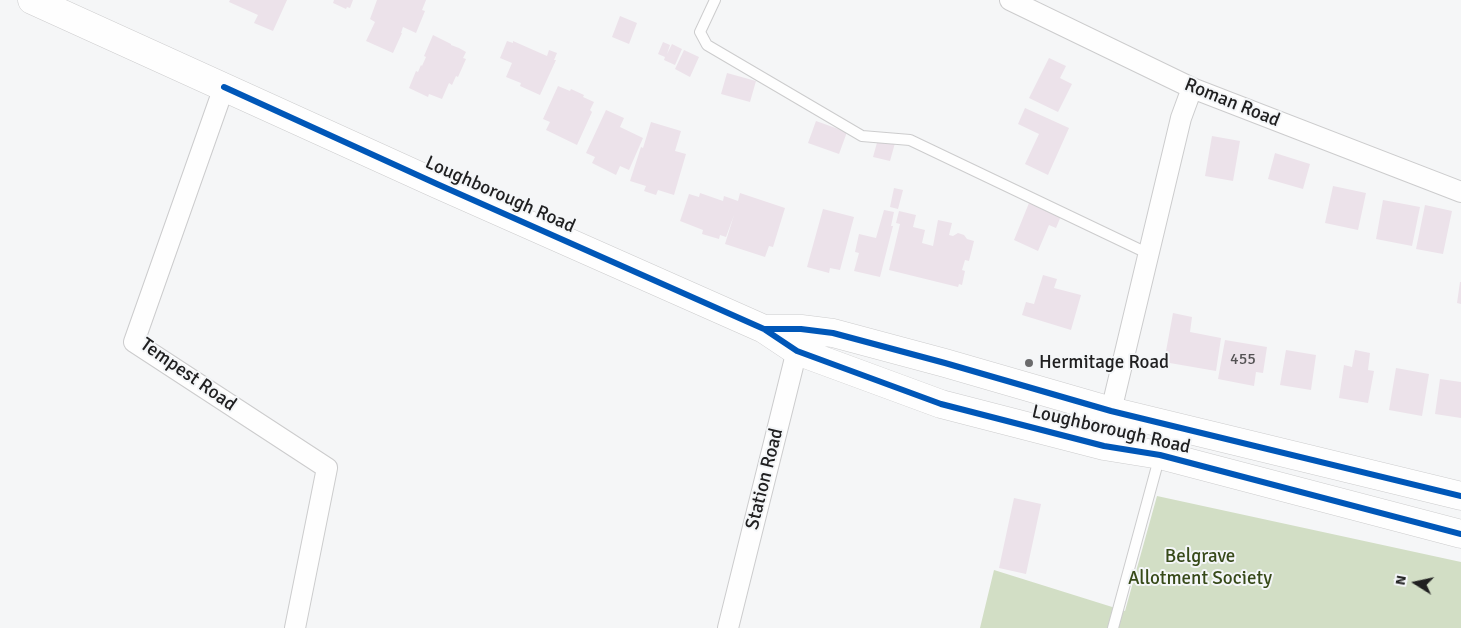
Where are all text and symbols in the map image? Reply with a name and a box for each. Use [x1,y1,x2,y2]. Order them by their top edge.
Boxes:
street label: Roman Road [1181,74,1283,132]
street label: Loughborough Road [421,152,579,238]
street label: Tempest Road [136,334,240,416]
house number: 455 [1230,350,1256,370]
place label: Hermitage Road [1039,352,1169,374]
marker: Hermitage Road [1023,357,1035,369]
street label: Loughborough Road [1029,401,1193,459]
street label: Station Road [741,426,789,532]
park label: Belgrave Allotment Society [1128,546,1272,590]
north arrow [1391,558,1441,608]
text: N [1392,574,1410,587]

